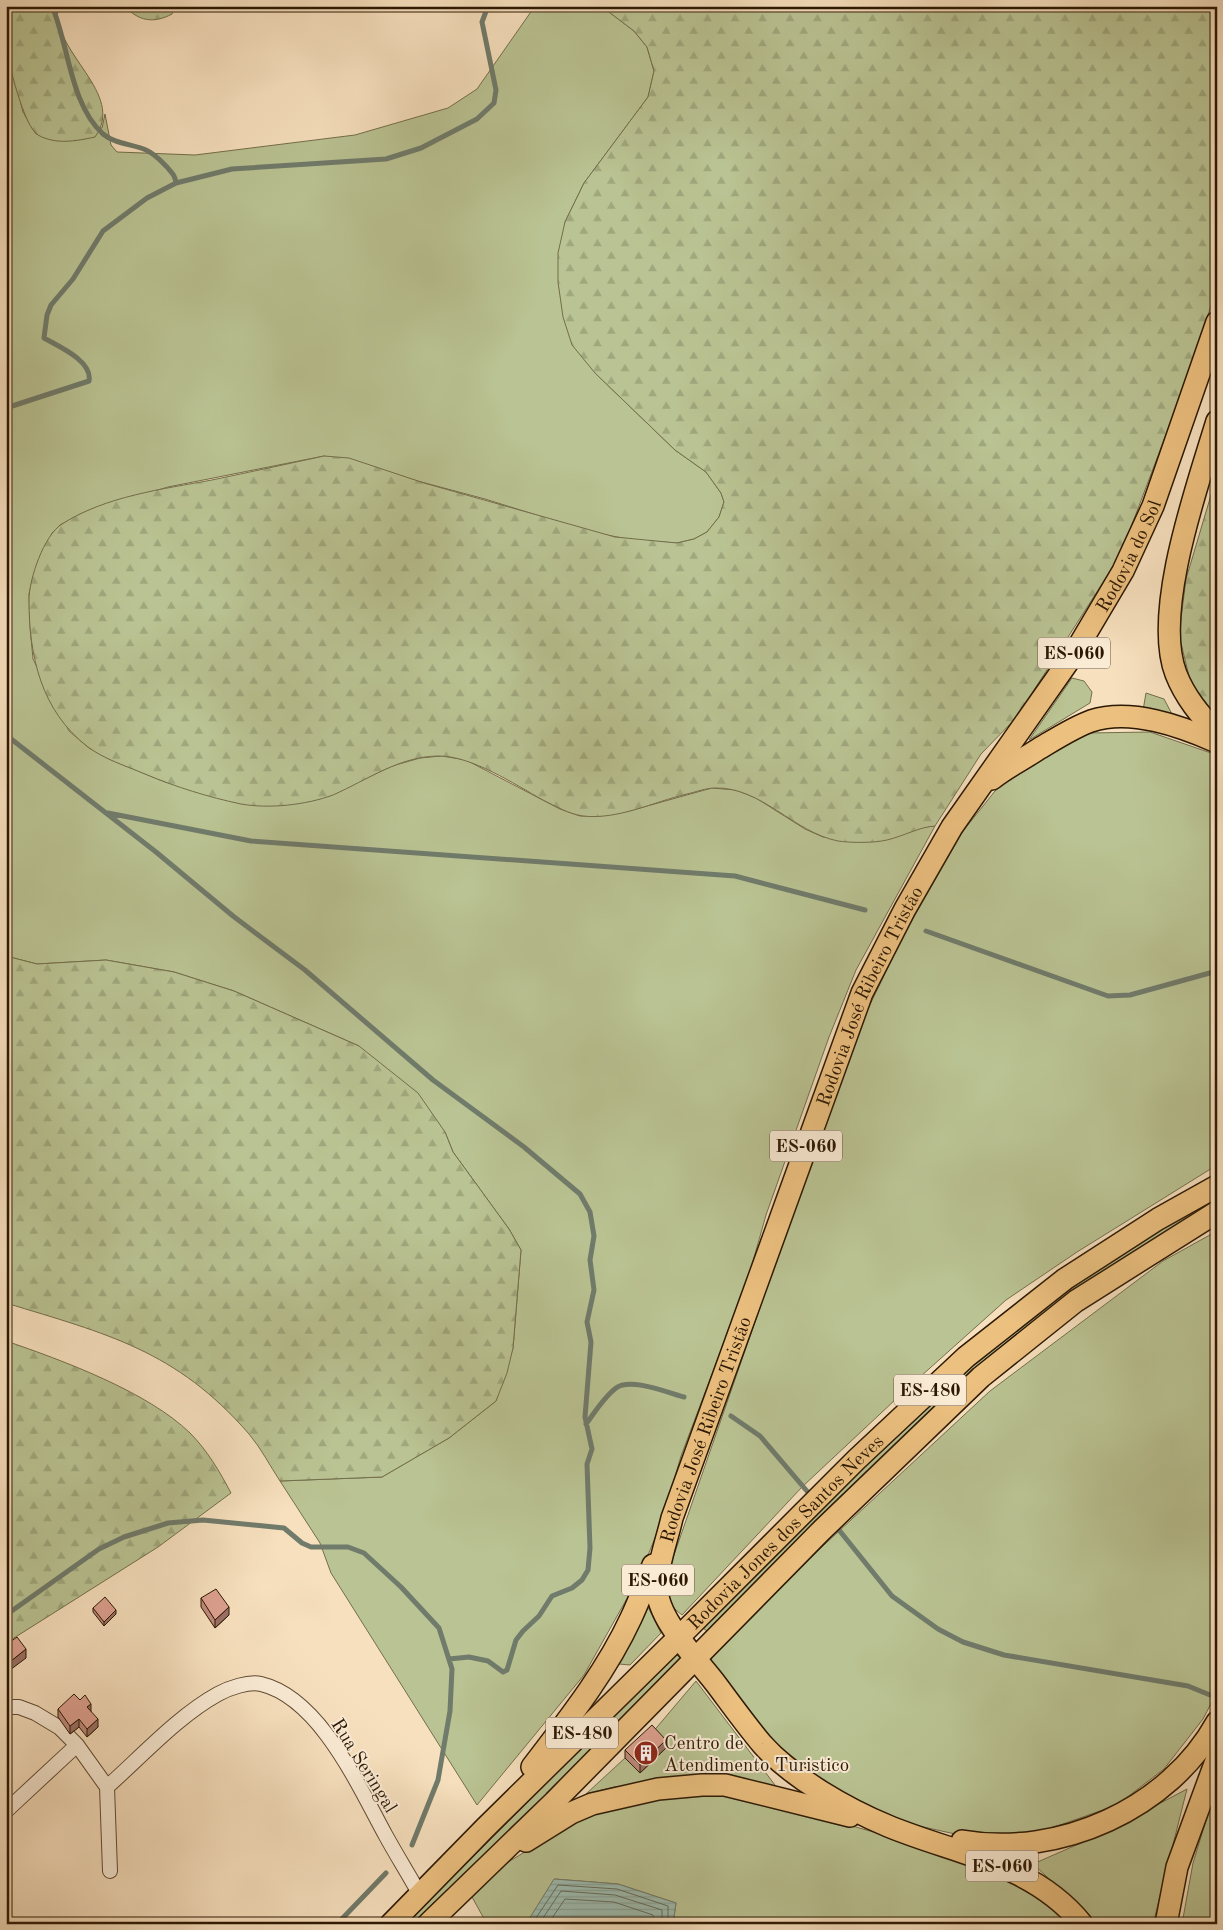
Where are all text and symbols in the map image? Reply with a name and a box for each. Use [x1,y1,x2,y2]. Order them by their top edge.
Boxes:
street label: Rodovia do Sol [1094,498,1166,616]
road number: ES-060 [1038,638,1110,668]
street label: Rodovia José Ribeiro Tristão [815,884,928,1109]
road number: ES-060 [770,1130,842,1162]
street label: Rodovia José Ribeiro Tristão [659,1315,756,1545]
road number: ES-480 [894,1374,966,1406]
street label: Rodovia Jones dos Santos Neves [685,1432,888,1634]
road number: ES-060 [622,1564,694,1596]
street label: Rua Seringal [326,1716,399,1817]
road number: ES-480 [546,1718,618,1749]
place label: Centro de Atendimento Turistico [664,1735,849,1776]
building icon: Centro de Atendimento Turistico [633,1740,659,1766]
road number: ES-060 [966,1850,1038,1882]

